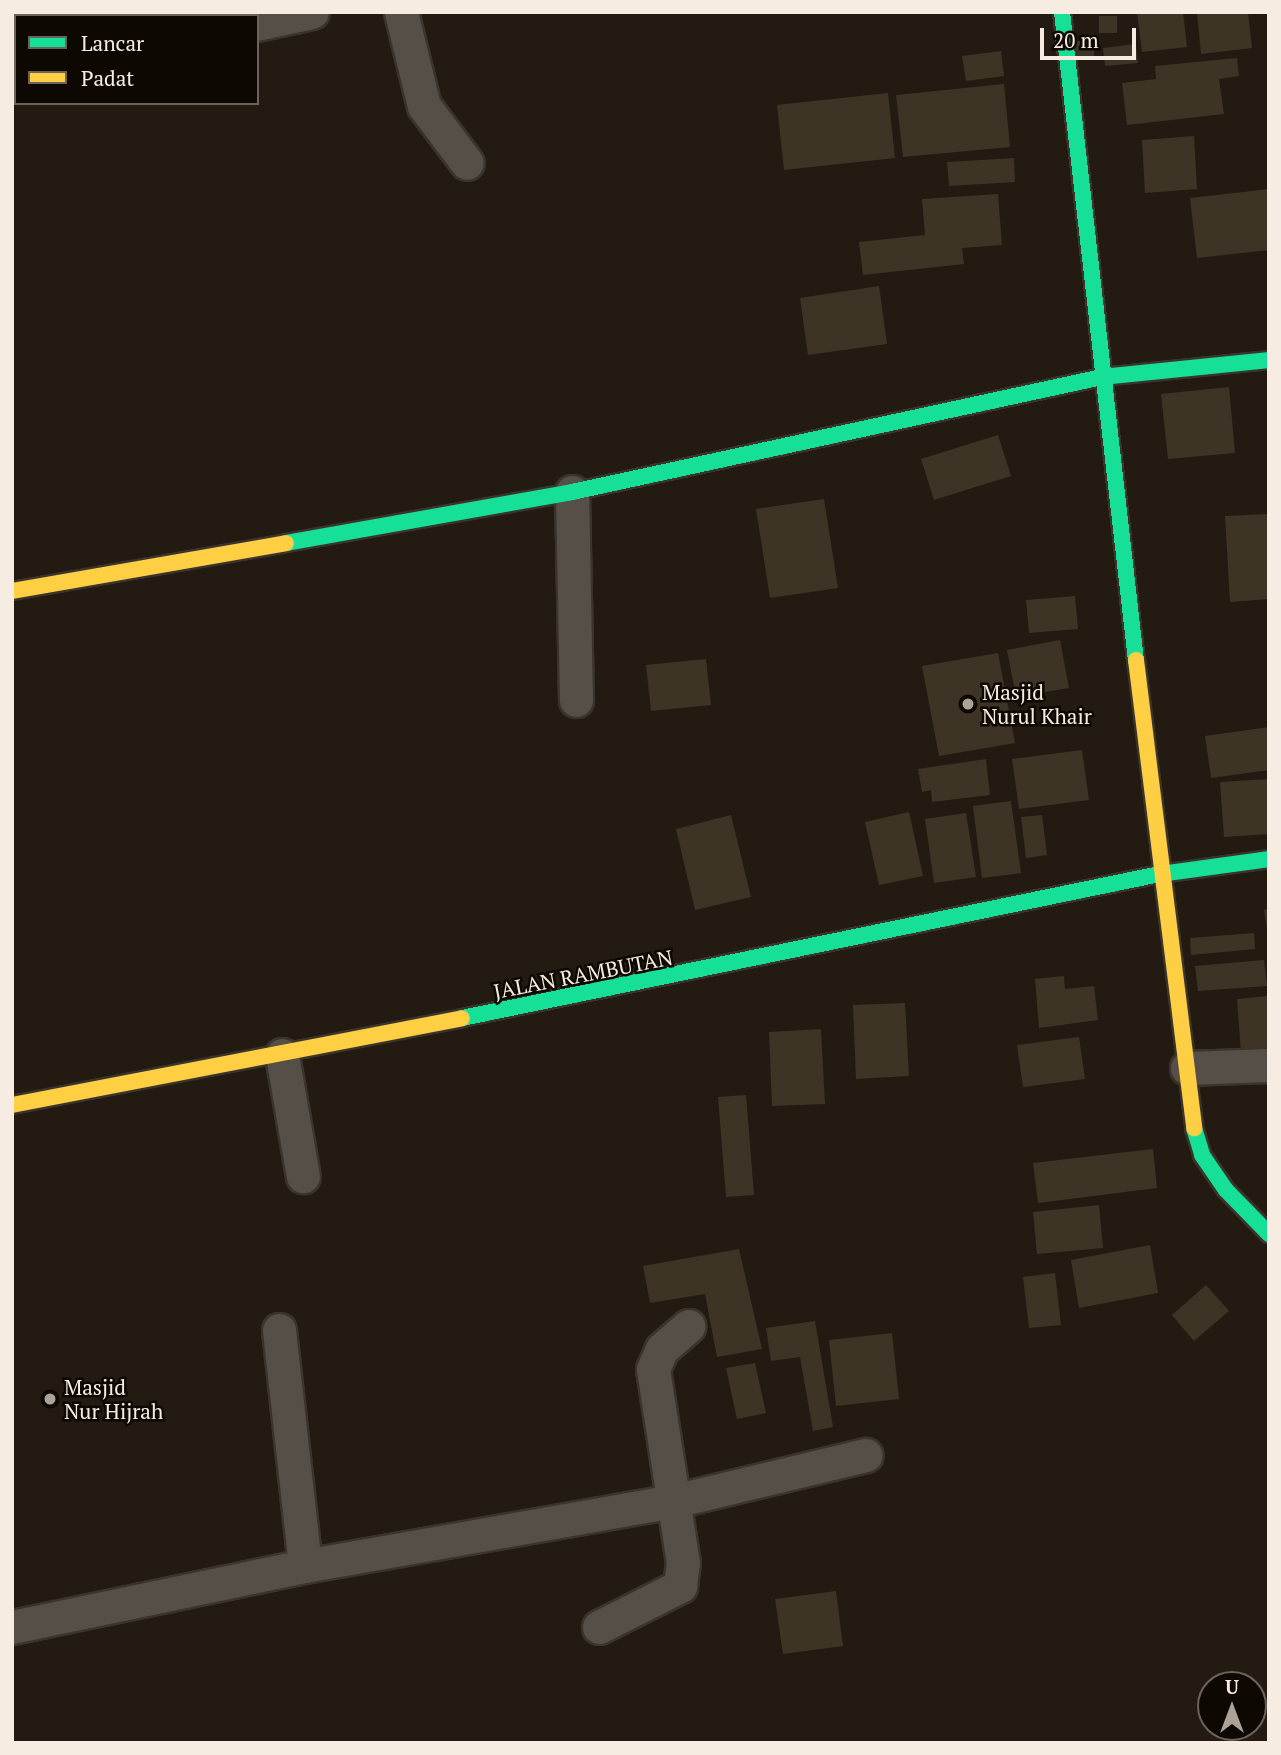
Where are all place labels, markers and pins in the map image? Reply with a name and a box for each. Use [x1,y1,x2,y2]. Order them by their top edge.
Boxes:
place label: Masjid Nurul Khair [982,679,1092,729]
marker: Masjid Nurul Khair [960,696,976,712]
place label: Masjid Nur Hijrah [64,1374,163,1424]
marker: Masjid Nur Hijrah [42,1391,58,1407]

